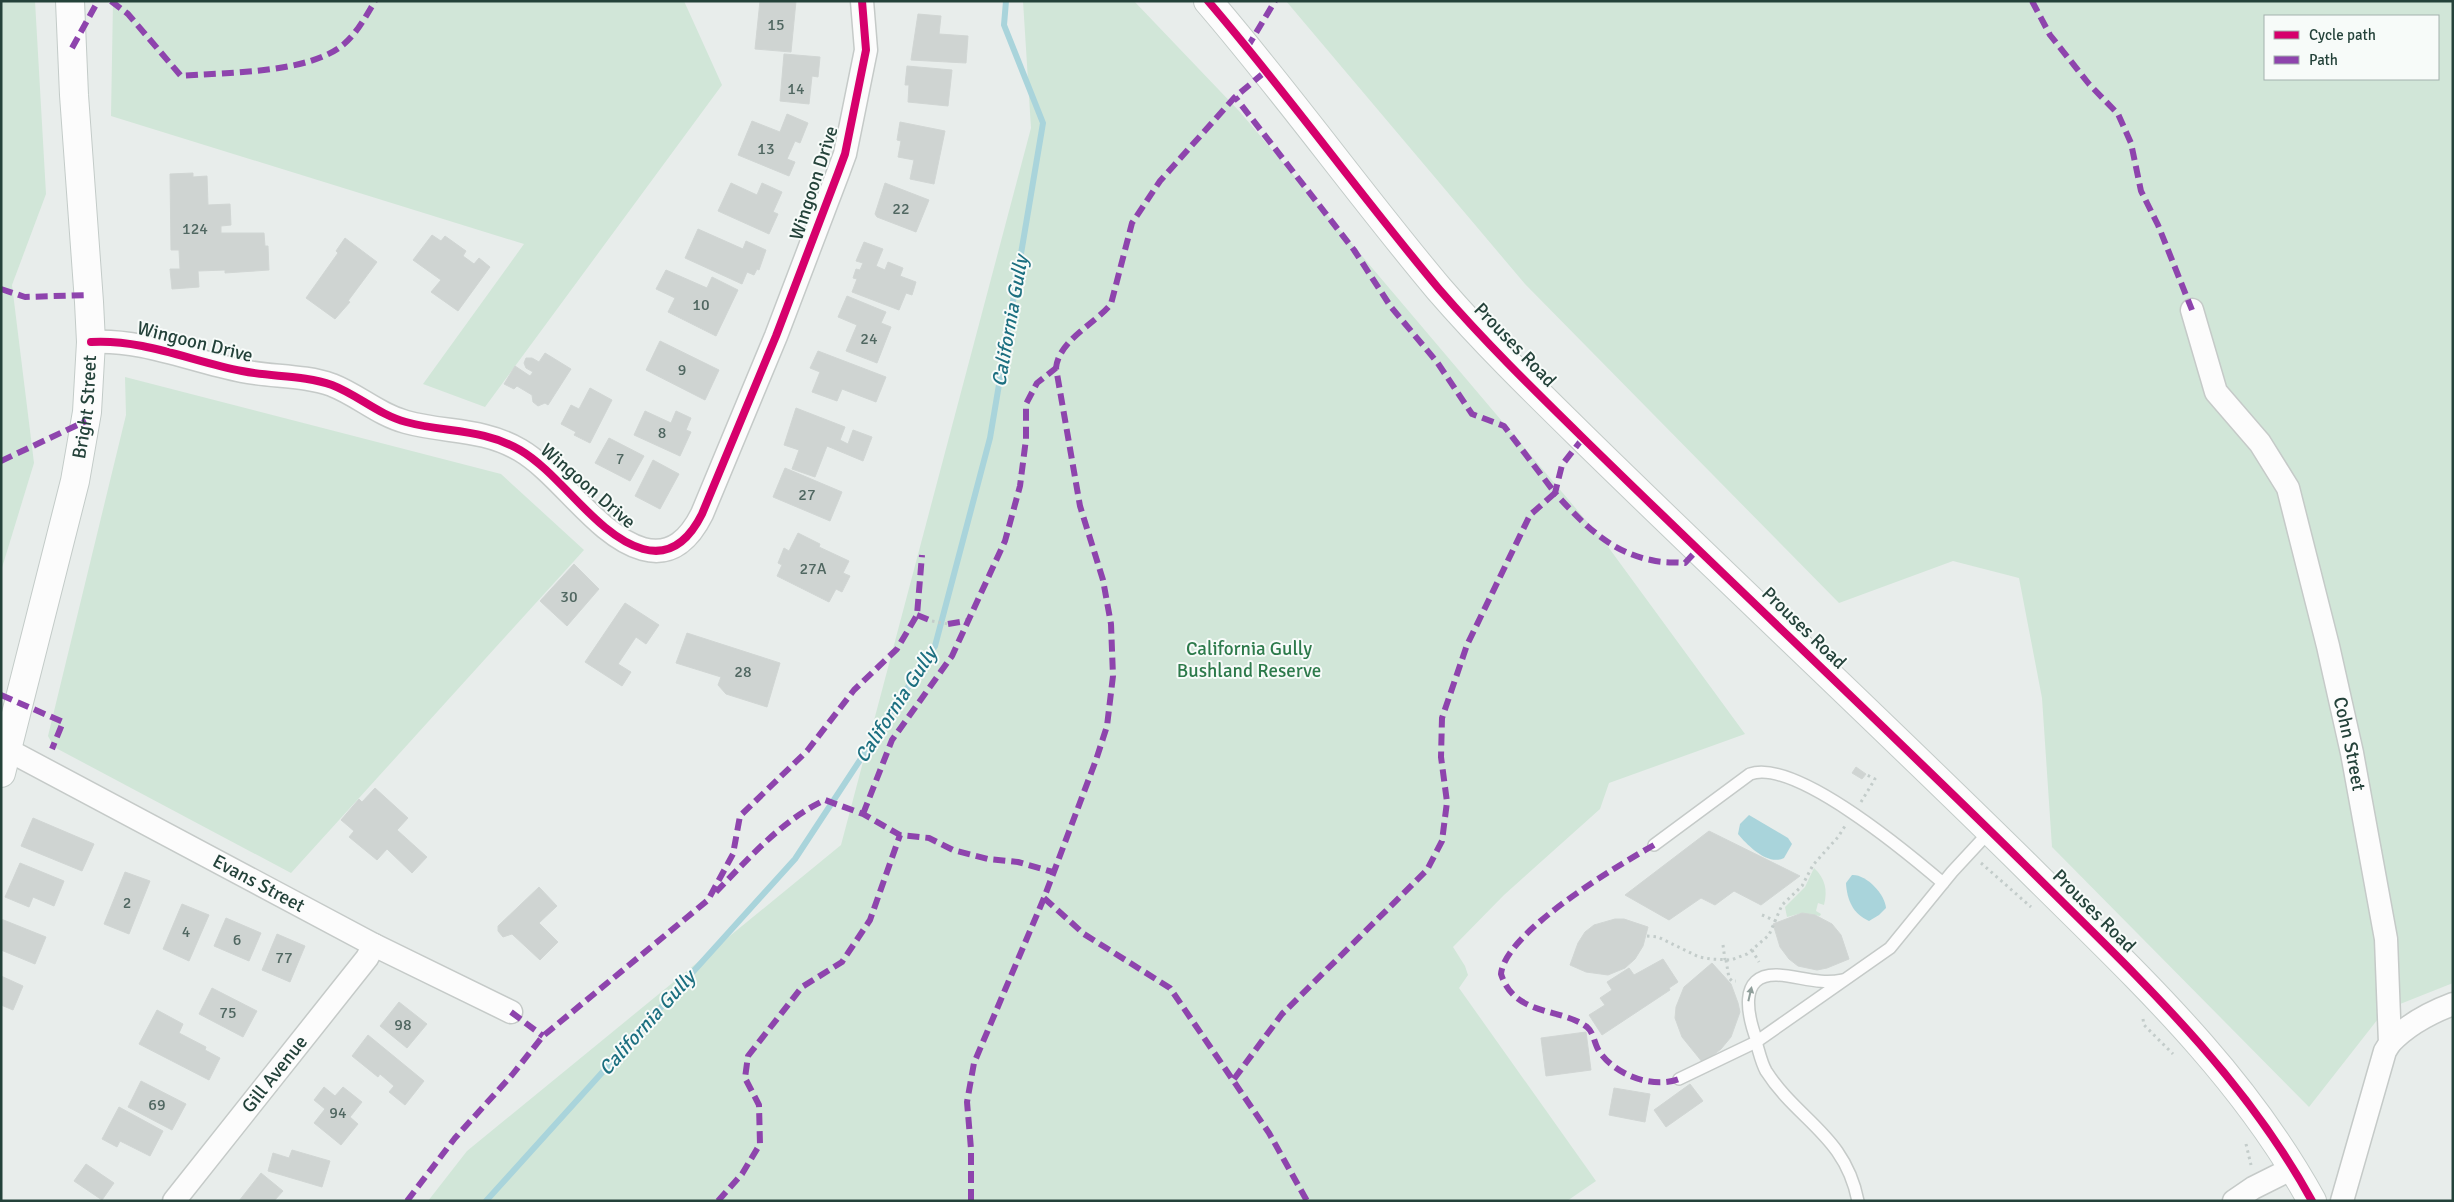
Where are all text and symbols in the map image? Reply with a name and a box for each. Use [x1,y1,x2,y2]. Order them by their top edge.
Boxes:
house number: 15 [767,15,785,35]
legend [2264,15,2439,80]
text: Cycle path [2309,26,2376,44]
text: Path [2309,51,2338,69]
house number: 14 [787,79,805,99]
street label: Wingoon Drive [784,123,844,243]
house number: 13 [757,139,775,159]
house number: 22 [892,199,910,219]
house number: 124 [182,219,208,239]
water label: California Gully [986,251,1034,389]
house number: 10 [692,295,710,315]
street label: Prouses Road [1469,298,1561,392]
street label: Wingoon Drive [135,316,255,368]
house number: 24 [860,329,878,349]
street label: Bright Street [67,354,102,461]
house number: 9 [678,360,686,380]
house number: 8 [658,423,666,443]
street label: Wingoon Drive [535,438,641,534]
house number: 7 [616,449,624,469]
house number: 27 [798,485,816,505]
house number: 27A [799,559,827,579]
street label: Prouses Road [1757,582,1851,674]
house number: 30 [560,587,578,607]
park label: California Gully Bushland Reserve [1177,637,1321,683]
water label: California Gully [849,640,944,767]
house number: 28 [734,662,752,682]
street label: Cohn Street [2328,694,2371,793]
street label: Evans Street [208,849,309,918]
street label: Prouses Road [2047,864,2141,958]
house number: 2 [123,893,131,913]
house number: 4 [182,922,191,942]
house number: 6 [233,930,241,950]
house number: 77 [275,948,293,968]
water label: California Gully [593,963,702,1081]
one-way arrow [1746,986,1754,1001]
house number: 75 [219,1003,237,1023]
house number: 98 [394,1015,412,1035]
street label: Gill Avenue [237,1031,313,1118]
house number: 69 [148,1095,166,1115]
house number: 94 [329,1103,347,1123]

